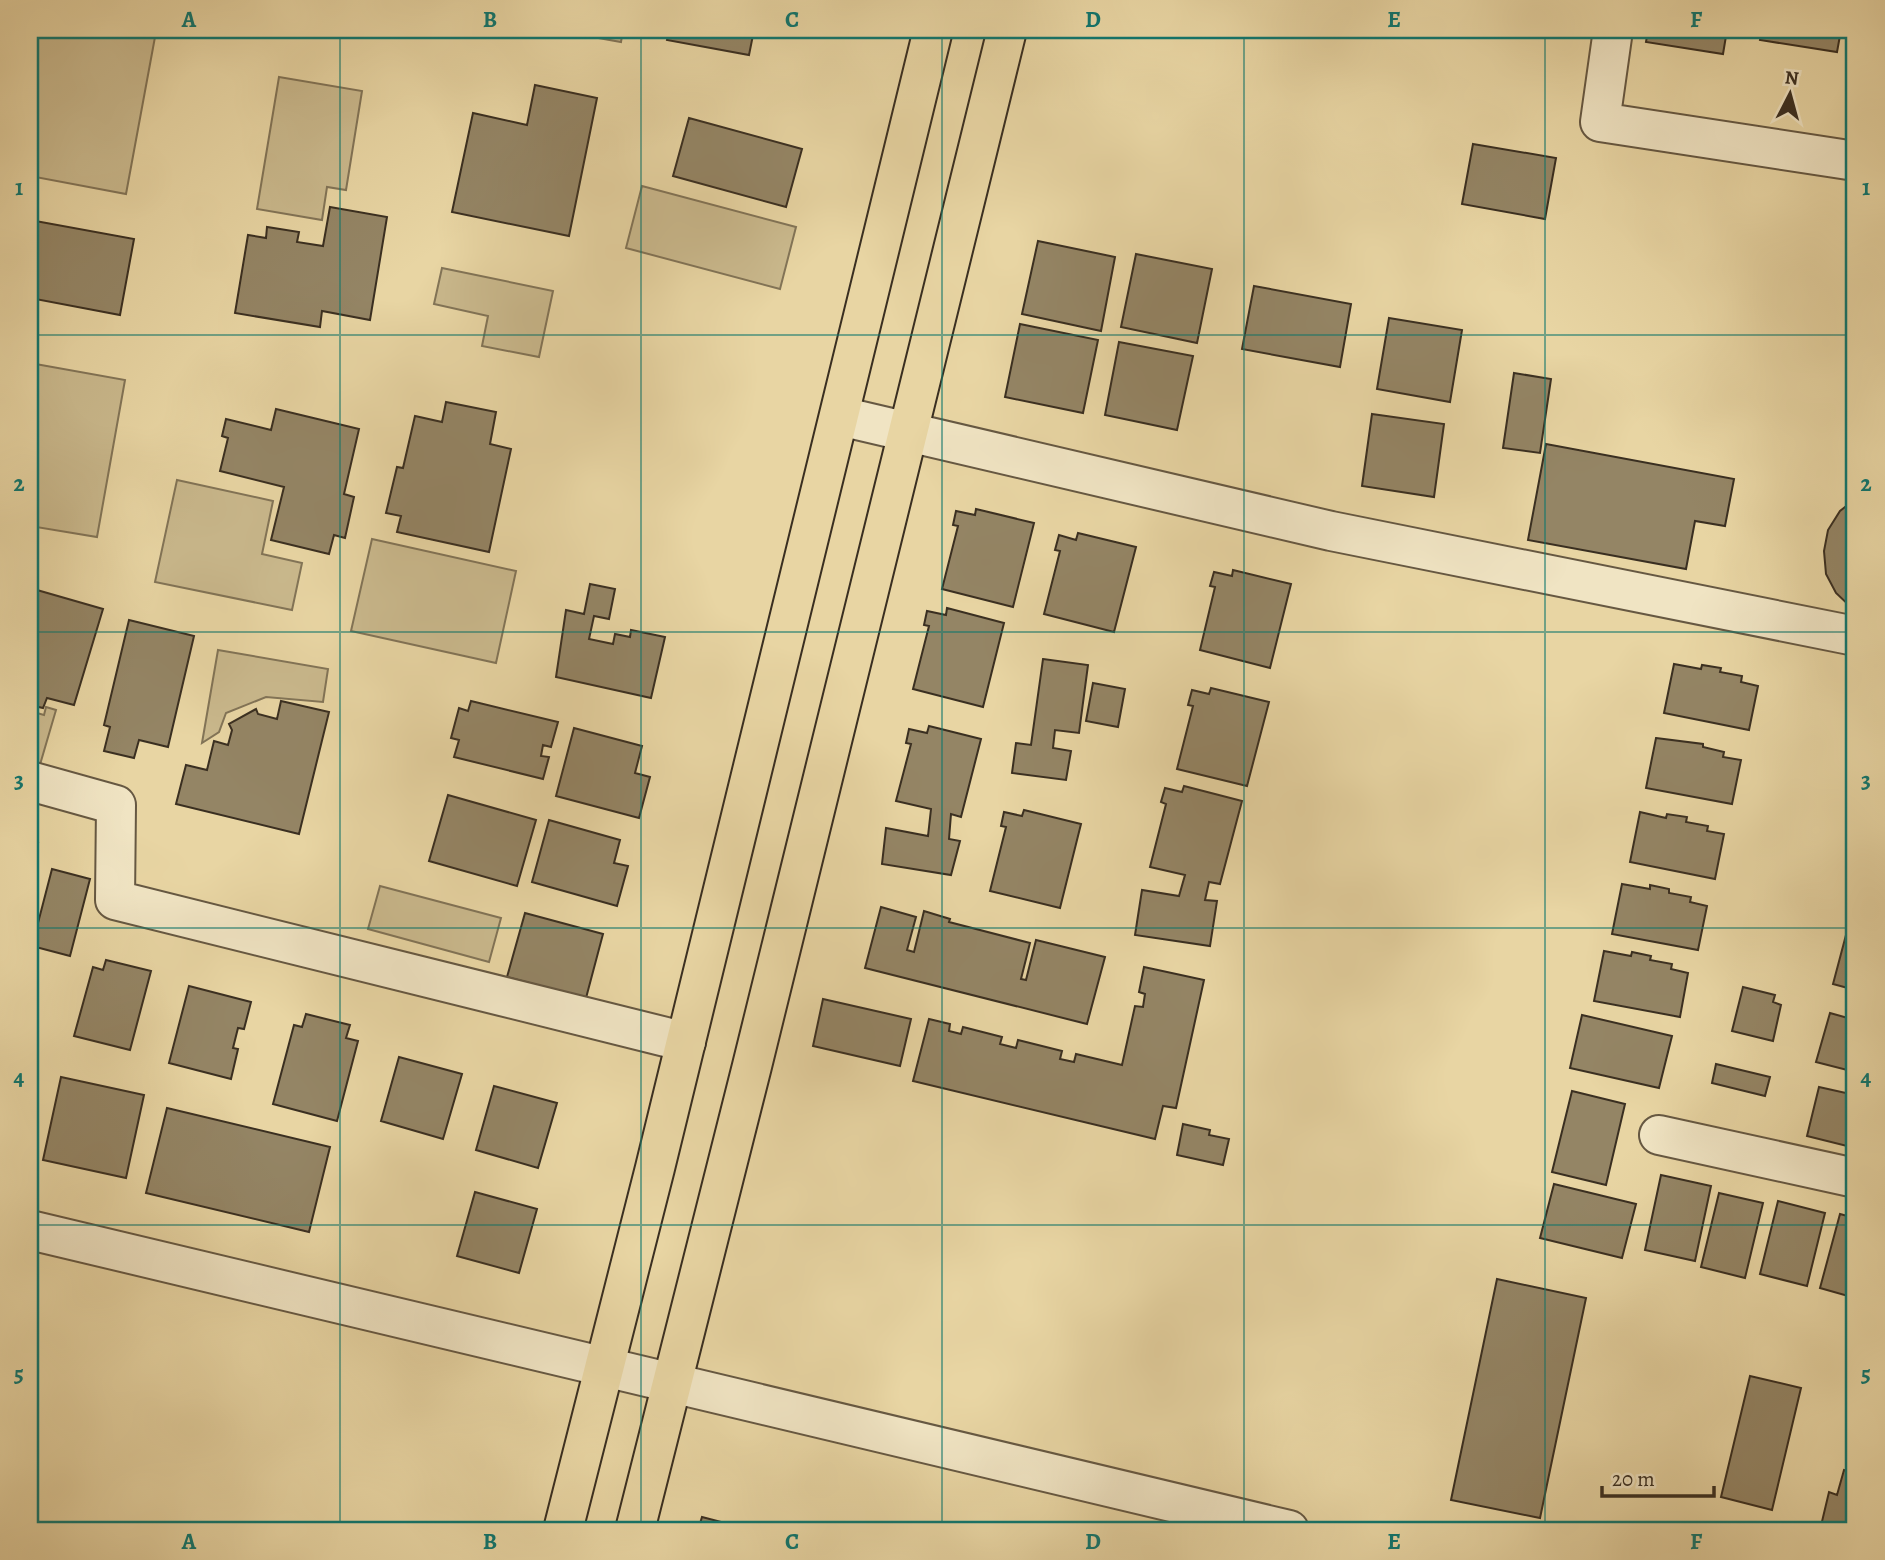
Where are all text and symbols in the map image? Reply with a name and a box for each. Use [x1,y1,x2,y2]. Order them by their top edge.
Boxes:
text: A [181,4,197,35]
text: B [483,4,497,35]
text: C [785,4,799,35]
text: D [1085,4,1101,35]
text: E [1387,4,1401,35]
text: F [1690,4,1703,35]
north arrow [1756,60,1826,130]
text: N [1783,64,1800,92]
text: 1 [15,172,23,203]
text: 1 [1862,172,1870,203]
text: 2 [13,468,25,499]
text: 2 [1860,468,1872,499]
text: 3 [14,765,24,796]
text: 3 [1861,765,1871,796]
text: 4 [14,1062,25,1093]
text: 4 [1861,1062,1872,1093]
text: 5 [14,1358,24,1389]
text: 5 [1861,1358,1871,1389]
scale bar [1602,1455,1714,1499]
text: 20 m [1612,1465,1655,1493]
text: A [181,1526,197,1557]
text: B [483,1526,497,1557]
text: C [785,1526,799,1557]
text: D [1085,1526,1101,1557]
text: E [1387,1526,1401,1557]
text: F [1690,1526,1703,1557]

